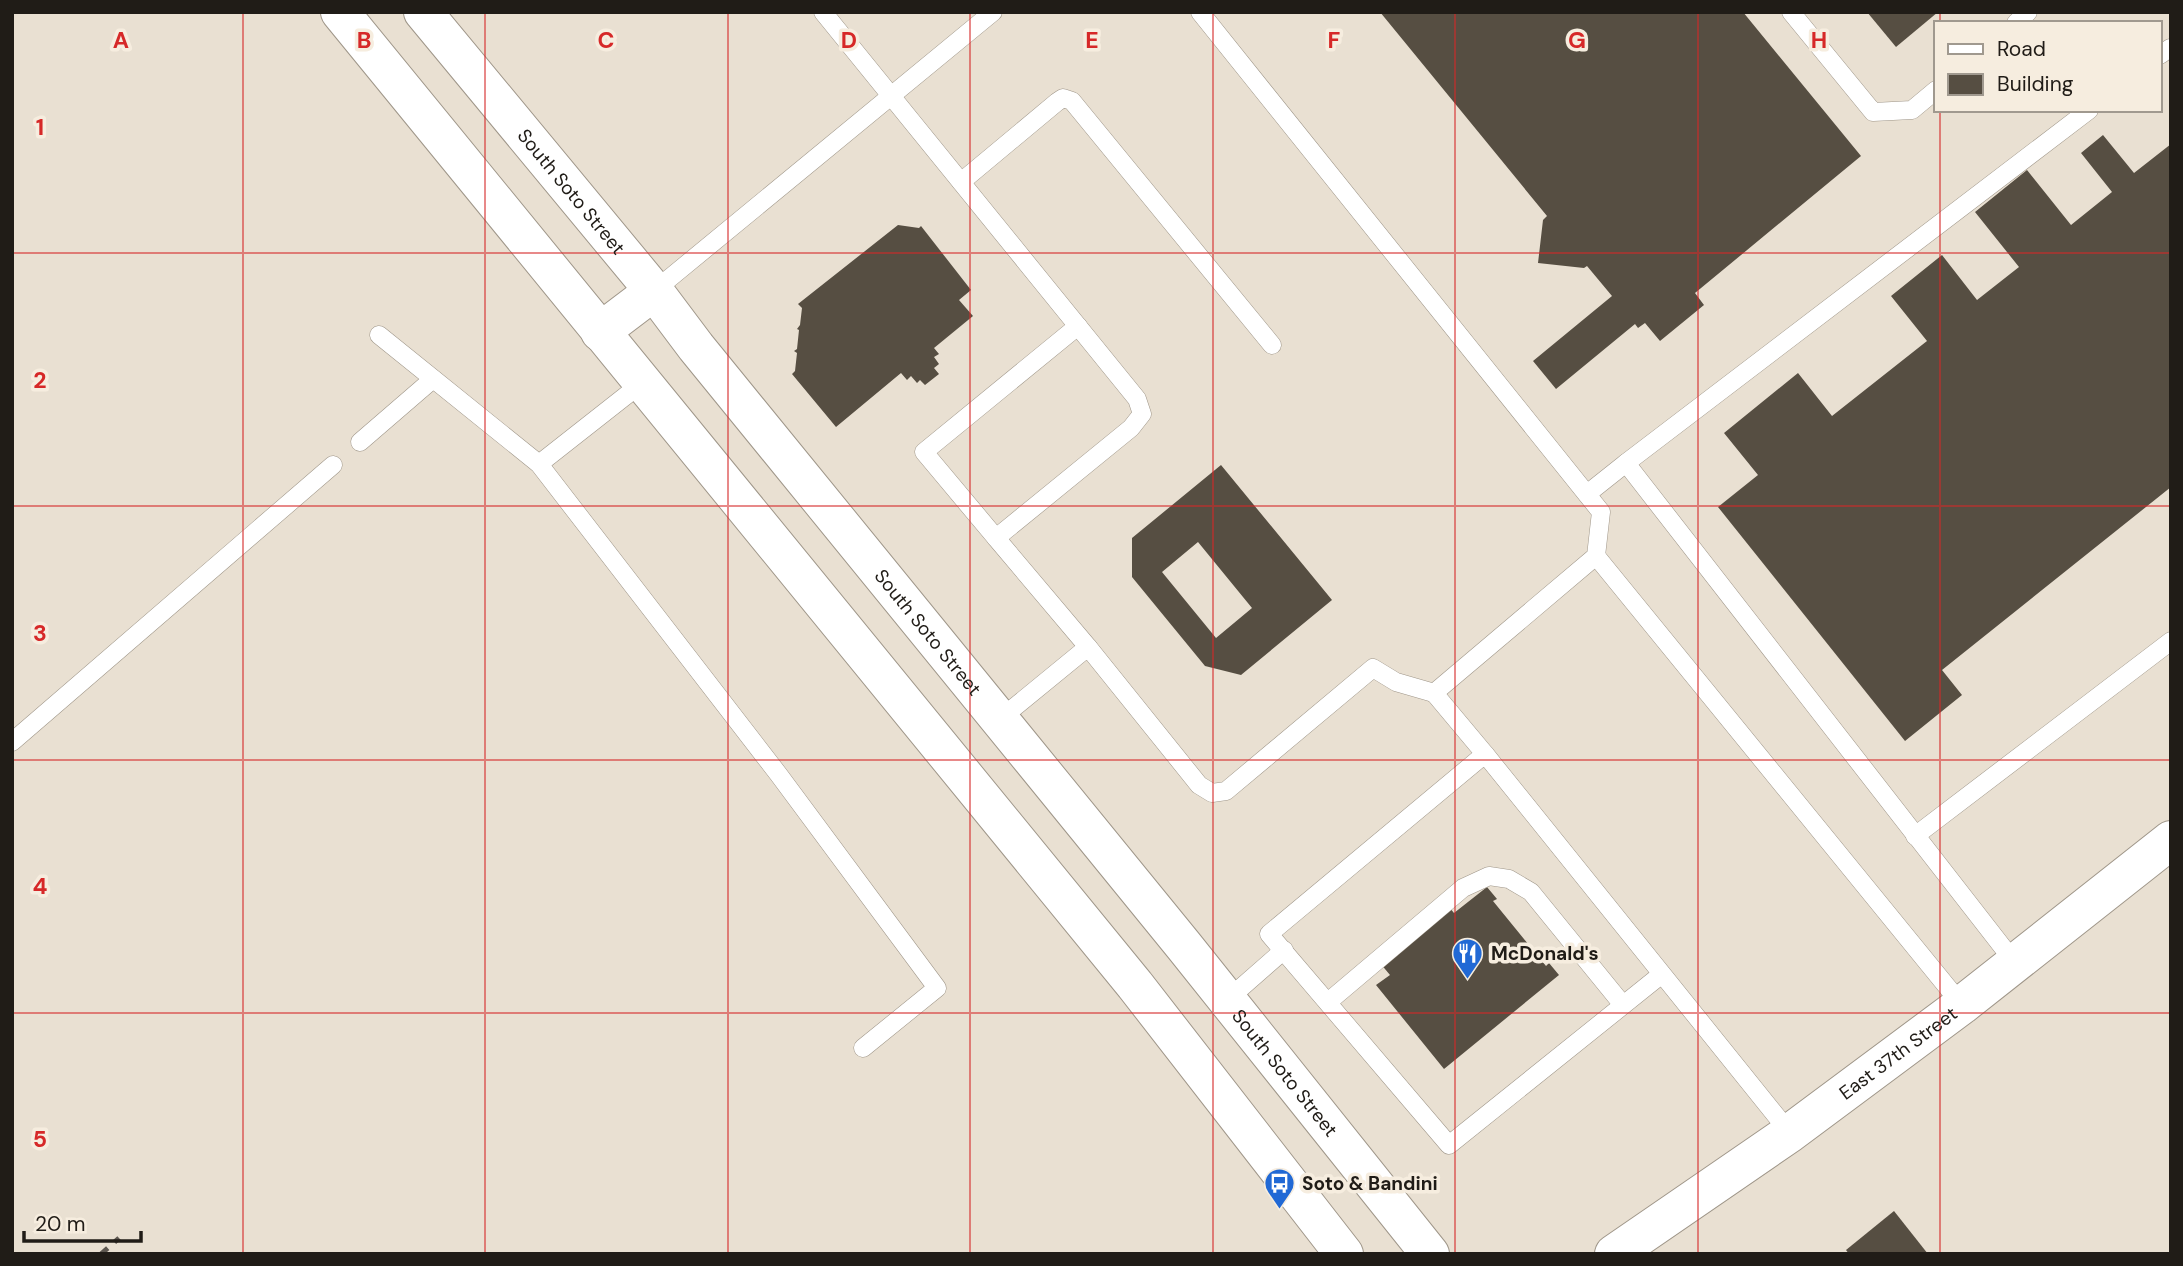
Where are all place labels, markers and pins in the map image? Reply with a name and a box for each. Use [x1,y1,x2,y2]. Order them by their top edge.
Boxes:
restaurant icon: McDonald's [1451,936,1485,980]
place label: McDonald's [1491,941,1599,966]
bus stop icon: Soto & Bandini [1262,1166,1296,1210]
place label: Soto & Bandini [1302,1171,1438,1196]

